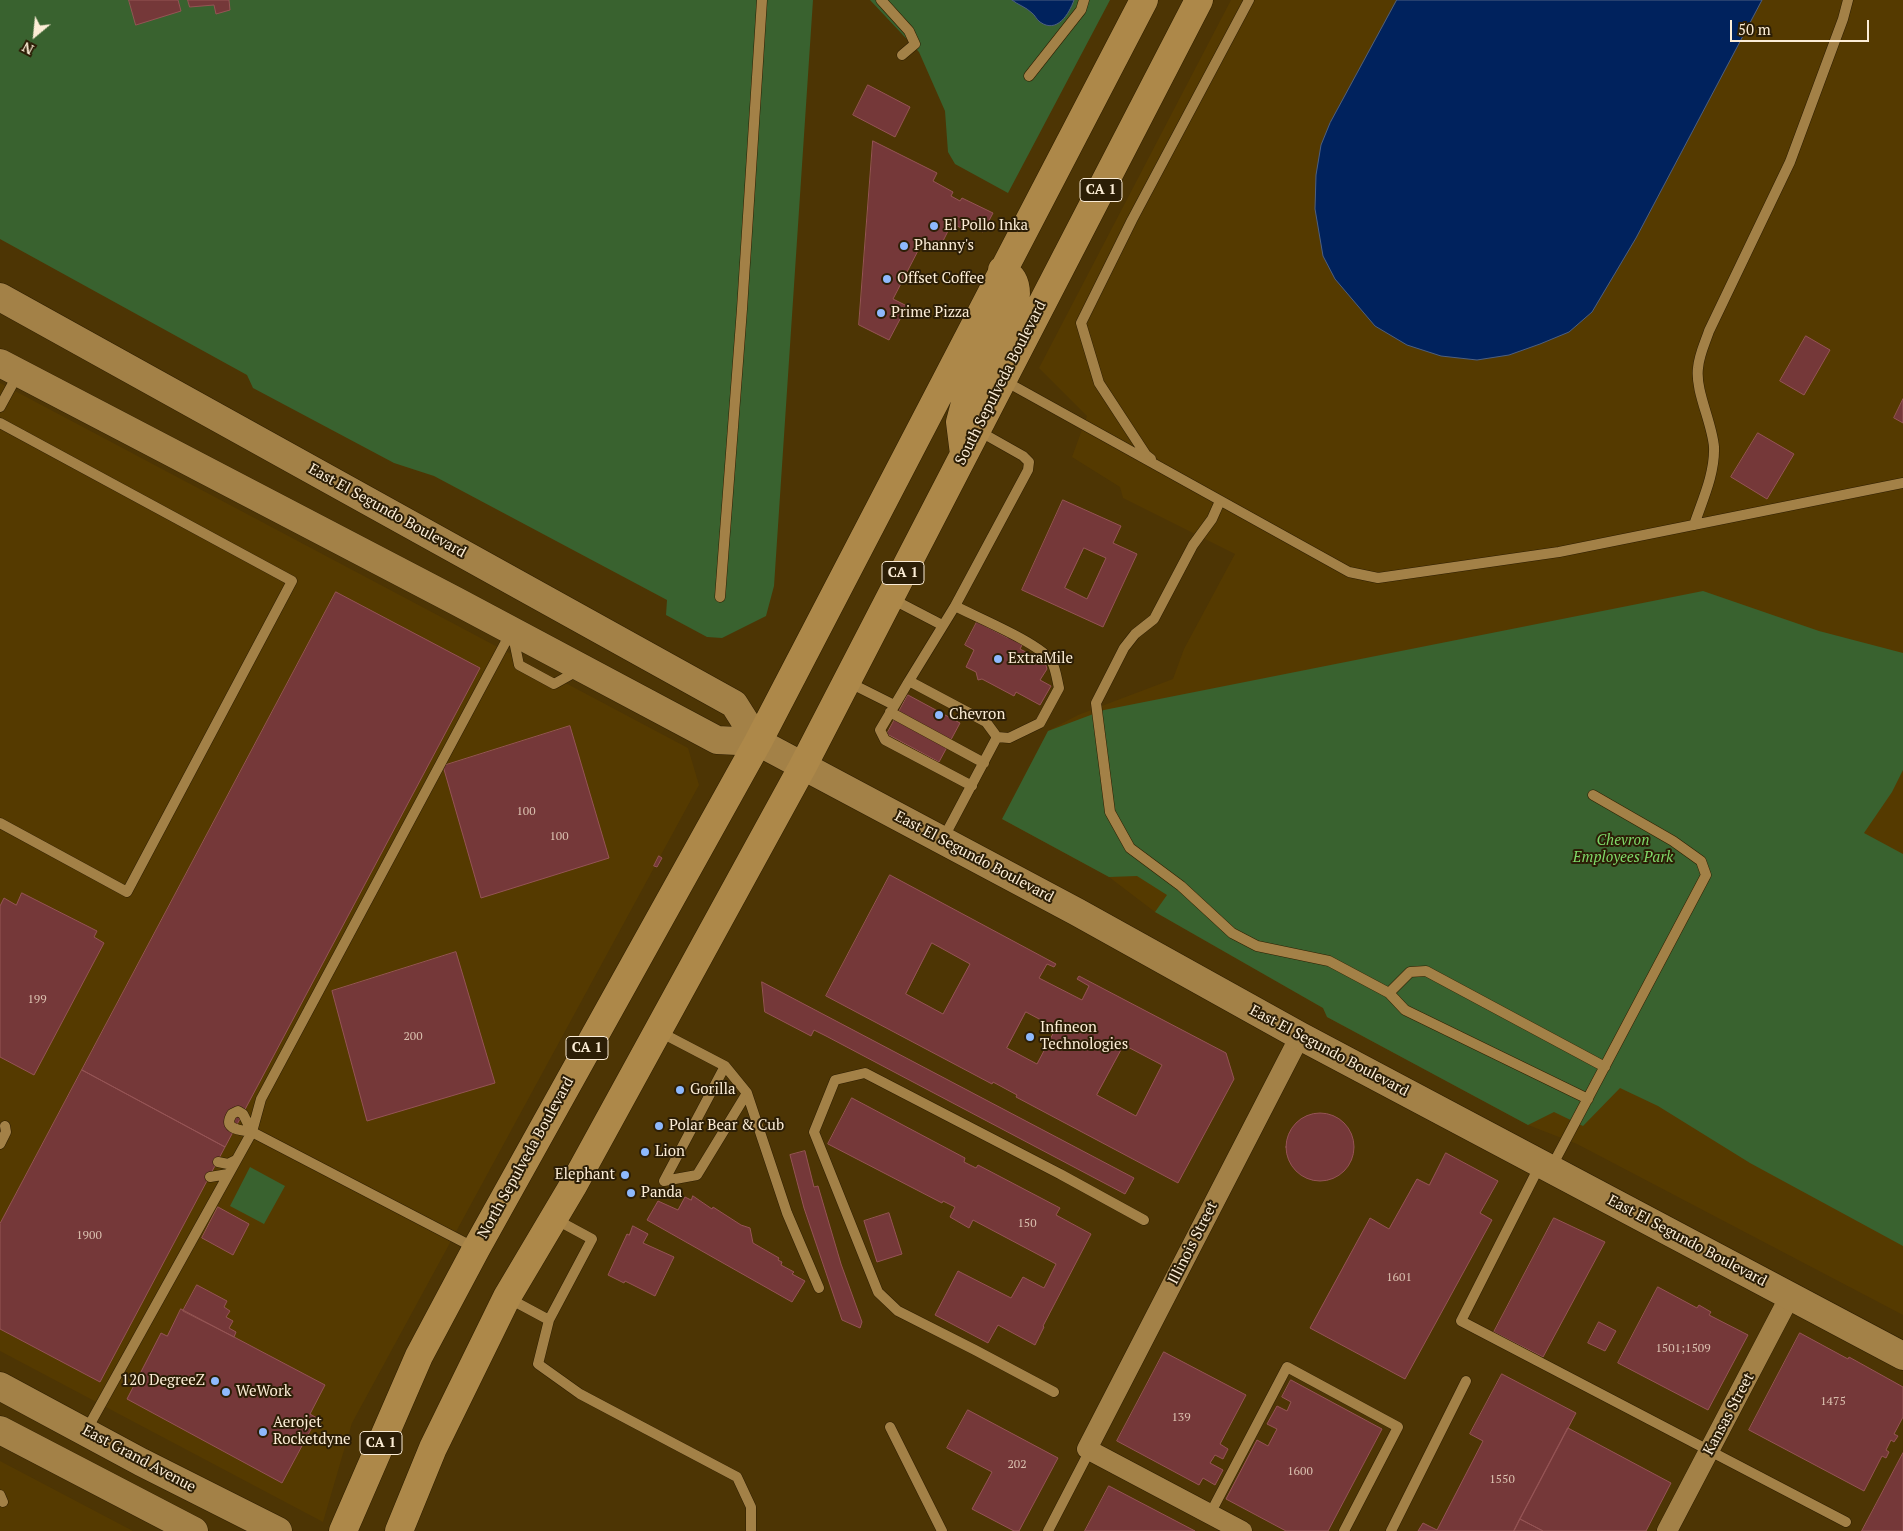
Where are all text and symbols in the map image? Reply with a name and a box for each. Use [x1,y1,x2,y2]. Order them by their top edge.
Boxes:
north arrow [10,10,60,60]
scale bar [1733,10,1872,42]
text: 50 m [1738,19,1771,39]
text: N [19,38,37,60]
road number: CA 1 [1080,178,1122,202]
place label: El Pollo Inka [944,217,1028,235]
marker: El Pollo Inka [928,220,940,232]
place label: Phanny's [914,237,974,255]
marker: Phanny's [898,240,910,252]
place label: Offset Coffee [897,270,984,288]
marker: Offset Coffee [881,273,893,285]
street label: South Sepulveda Boulevard [952,298,1050,468]
place label: Prime Pizza [891,304,970,322]
marker: Prime Pizza [875,307,887,319]
street label: East El Segundo Boulevard [305,460,469,562]
road number: CA 1 [882,562,924,584]
place label: ExtraMile [1008,650,1073,668]
marker: ExtraMile [992,653,1004,665]
place label: Chevron [949,706,1005,724]
marker: Chevron [933,709,945,721]
house number: 100 [516,805,536,819]
street label: East El Segundo Boulevard [891,807,1057,907]
house number: 100 [549,830,569,844]
park label: Chevron Employees Park [1573,832,1673,867]
house number: 199 [27,993,47,1007]
street label: East El Segundo Boulevard [1246,1001,1412,1101]
place label: Infineon Technologies [1040,1019,1128,1054]
house number: 200 [403,1030,423,1044]
marker: Infineon Technologies [1024,1031,1036,1043]
road number: CA 1 [566,1036,608,1060]
street label: North Sepulveda Boulevard [474,1074,578,1242]
place label: Gorilla [690,1081,735,1099]
marker: Gorilla [674,1084,686,1096]
place label: Polar Bear & Cub [669,1117,784,1135]
marker: Polar Bear & Cub [653,1120,665,1132]
place label: Lion [655,1143,685,1161]
marker: Lion [639,1146,651,1158]
place label: Elephant [555,1166,615,1184]
marker: Elephant [619,1169,631,1181]
place label: Panda [641,1184,682,1202]
marker: Panda [625,1187,637,1199]
street label: East El Segundo Boulevard [1604,1191,1770,1291]
street label: Illinois Street [1164,1199,1222,1287]
house number: 150 [1017,1217,1037,1231]
house number: 1900 [76,1229,102,1243]
house number: 1601 [1386,1271,1412,1285]
house number: 1501;1509 [1655,1342,1711,1356]
street label: Kansas Street [1700,1370,1758,1458]
place label: 120 DegreeZ [121,1372,205,1390]
marker: 120 DegreeZ [209,1375,221,1387]
place label: WeWork [236,1383,291,1401]
marker: WeWork [220,1386,232,1398]
house number: 1475 [1820,1395,1846,1409]
house number: 139 [1171,1411,1191,1425]
place label: Aerojet Rocketdyne [273,1414,351,1449]
street label: East Grand Avenue [79,1422,199,1496]
marker: Aerojet Rocketdyne [257,1426,269,1438]
road number: CA 1 [360,1432,402,1455]
house number: 202 [1007,1458,1027,1472]
house number: 1600 [1287,1465,1313,1479]
house number: 1550 [1489,1473,1515,1487]

